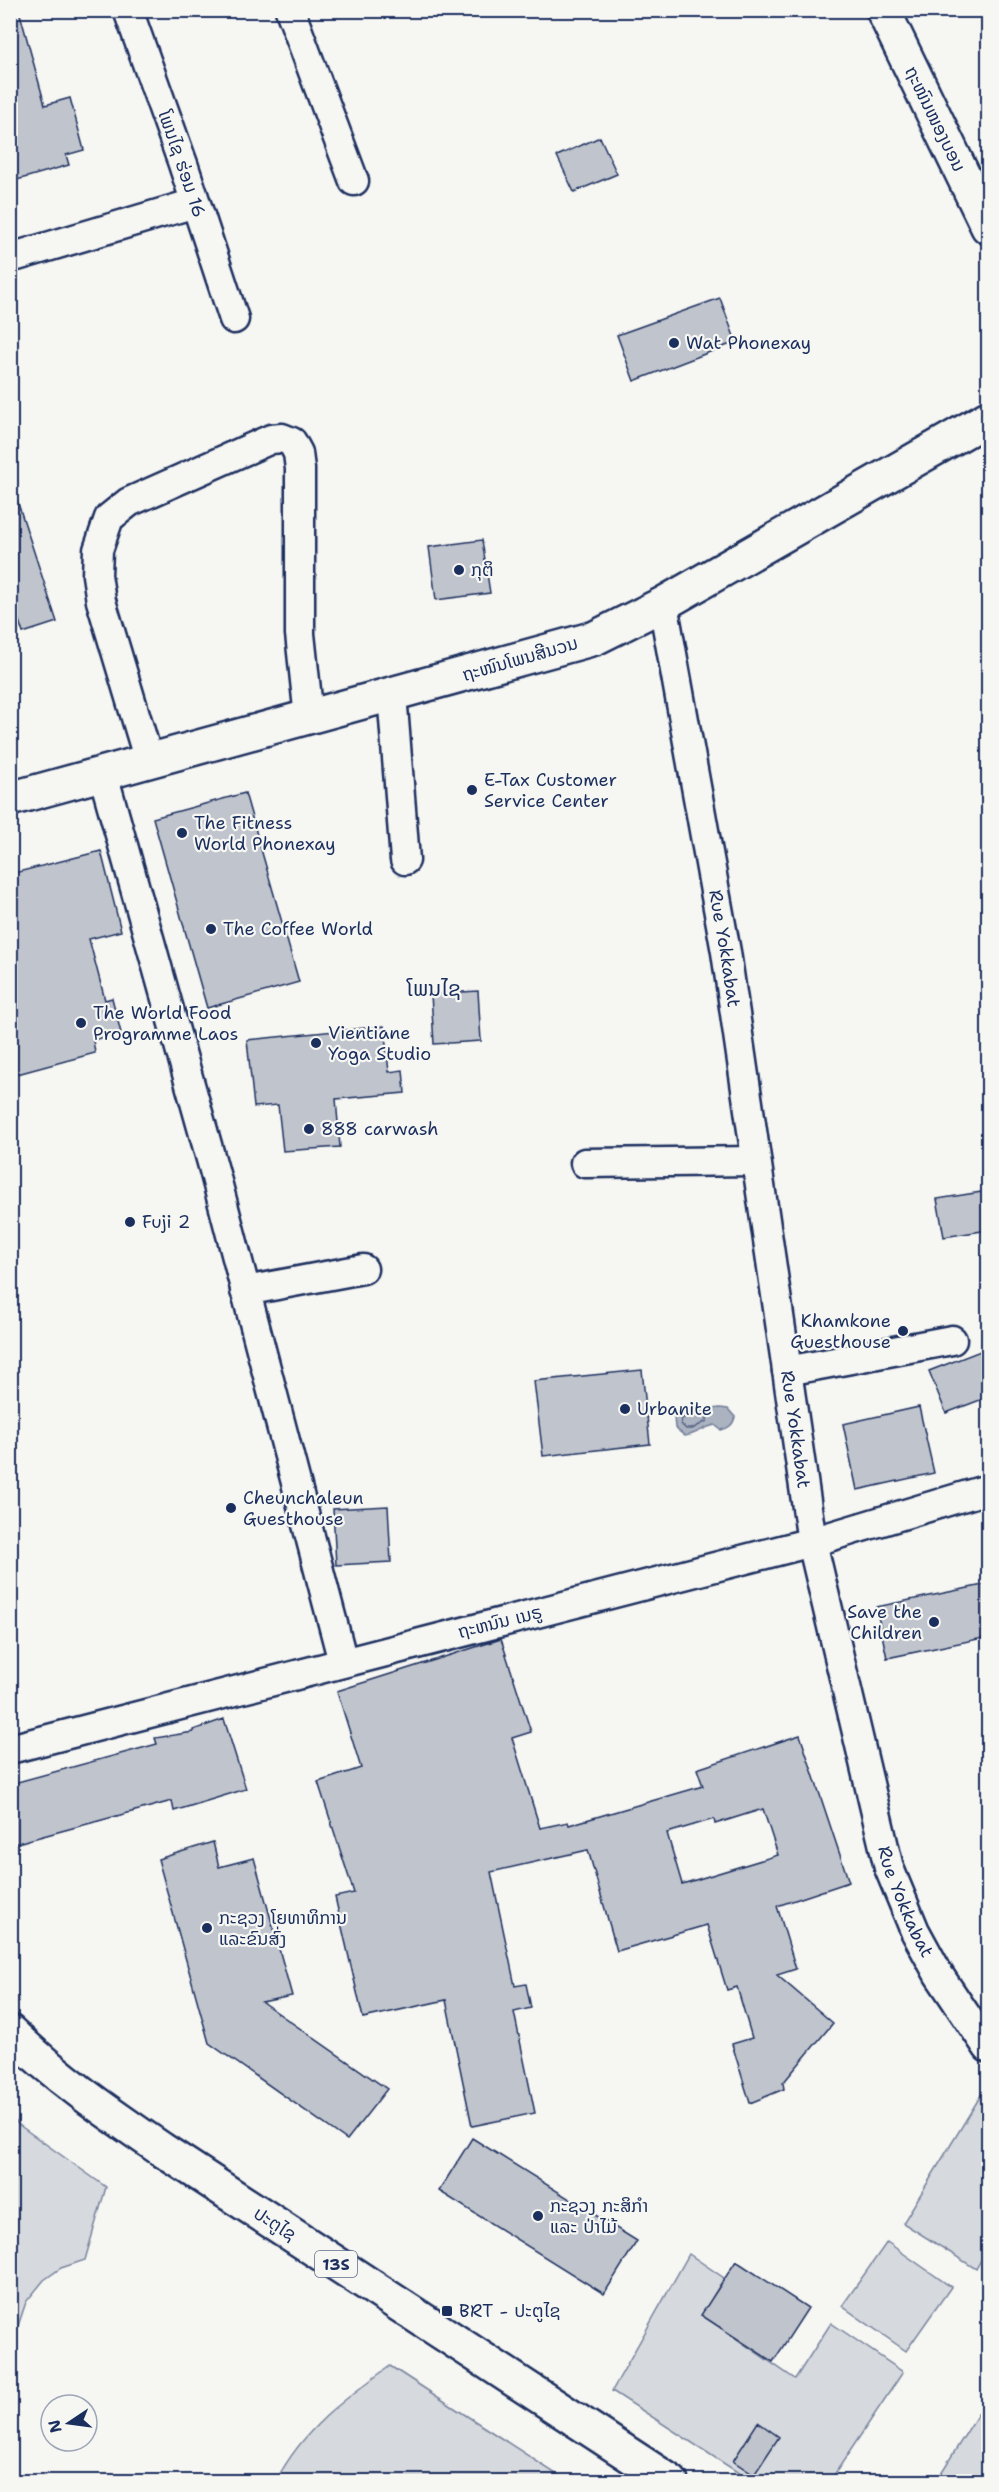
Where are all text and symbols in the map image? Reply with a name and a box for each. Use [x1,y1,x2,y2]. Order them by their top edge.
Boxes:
street label: ຖະໜົນໜອງບອນ [899,62,971,176]
street label: ໂພນໄຊ ຮ່ອມ 16 [152,107,211,221]
place label: Wat Phonexay [686,331,811,355]
marker: Wat Phonexay [667,336,681,350]
place label: ກຸຕິ [471,558,494,582]
marker: ກຸຕິ [452,563,466,577]
street label: ຖະໜົນໂພນສີນວນ [459,631,581,687]
place label: E-Tax Customer Service Center [484,768,617,813]
marker: E-Tax Customer Service Center [465,783,479,797]
place label: The Fitness World Phonexay [194,811,336,856]
marker: The Fitness World Phonexay [175,826,189,840]
street label: Rue Yokkabat [703,888,746,1009]
place label: The Coffee World [223,917,373,941]
marker: The Coffee World [204,922,218,936]
district label: ໂພນໄຊ [406,975,461,1003]
place label: The World Food Programme Laos [93,1001,238,1046]
marker: The World Food Programme Laos [74,1016,88,1030]
place label: Vientiane Yoga Studio [328,1021,431,1066]
marker: Vientiane Yoga Studio [309,1036,323,1050]
place label: 888 carwash [321,1117,439,1141]
marker: 888 carwash [302,1122,316,1136]
place label: Fuji 2 [142,1210,190,1234]
marker: Fuji 2 [123,1215,137,1229]
place label: Khamkone Guesthouse [790,1309,891,1354]
marker: Khamkone Guesthouse [896,1324,910,1338]
street label: Rue Yokkabat [775,1369,816,1490]
place label: Urbanite [637,1397,712,1421]
marker: Urbanite [618,1402,632,1416]
place label: Cheunchaleun Guesthouse [243,1486,364,1531]
marker: Cheunchaleun Guesthouse [224,1501,238,1515]
street label: ຖະຫນົນ ເນຣູ [455,1600,545,1644]
place label: Save the Children [847,1600,922,1645]
marker: Save the Children [927,1615,941,1629]
street label: Rue Yokkabat [872,1844,939,1962]
place label: ກະຊວງ ໂຍທາທິການ ແລະຂົນສົ່ງ [219,1906,347,1951]
marker: ກະຊວງ ໂຍທາທິການ ແລະຂົນສົ່ງ [200,1921,214,1935]
place label: ກະຊວງ ກະສິກຳ ແລະ ປ່າໄມ້ [550,2194,648,2239]
street label: ປະຕູໄຊ [249,2201,301,2247]
marker: ກະຊວງ ກະສິກຳ ແລະ ປ່າໄມ້ [531,2209,545,2223]
road number: 13S [315,2251,357,2277]
place label: BRT - ປະຕູໄຊ [459,2299,561,2323]
marker: BRT - ປະຕູໄຊ [440,2304,454,2318]
north arrow [39,2393,99,2453]
text: N [43,2418,67,2435]

